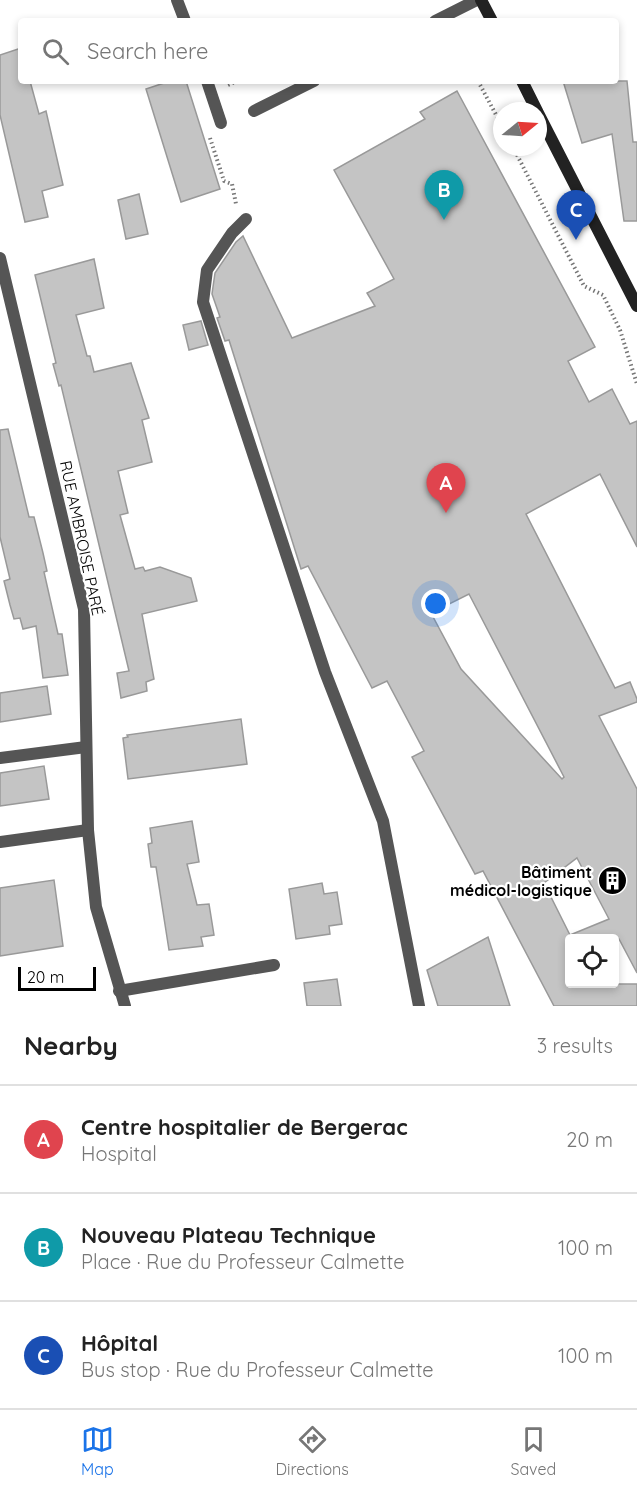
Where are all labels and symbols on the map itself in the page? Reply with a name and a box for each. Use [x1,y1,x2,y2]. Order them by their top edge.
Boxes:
north arrow [493,102,547,156]
pin: B [424,170,464,220]
pin: C [556,190,596,240]
street label: RUE AMBROISE PARÉ [56,459,108,617]
pin: A [426,464,466,513]
your location [421,589,450,618]
place label: Bâtiment médicol-logistique [450,862,592,900]
building icon: Bâtiment médicol-logistique [597,865,629,897]
scale bar [18,964,96,992]

